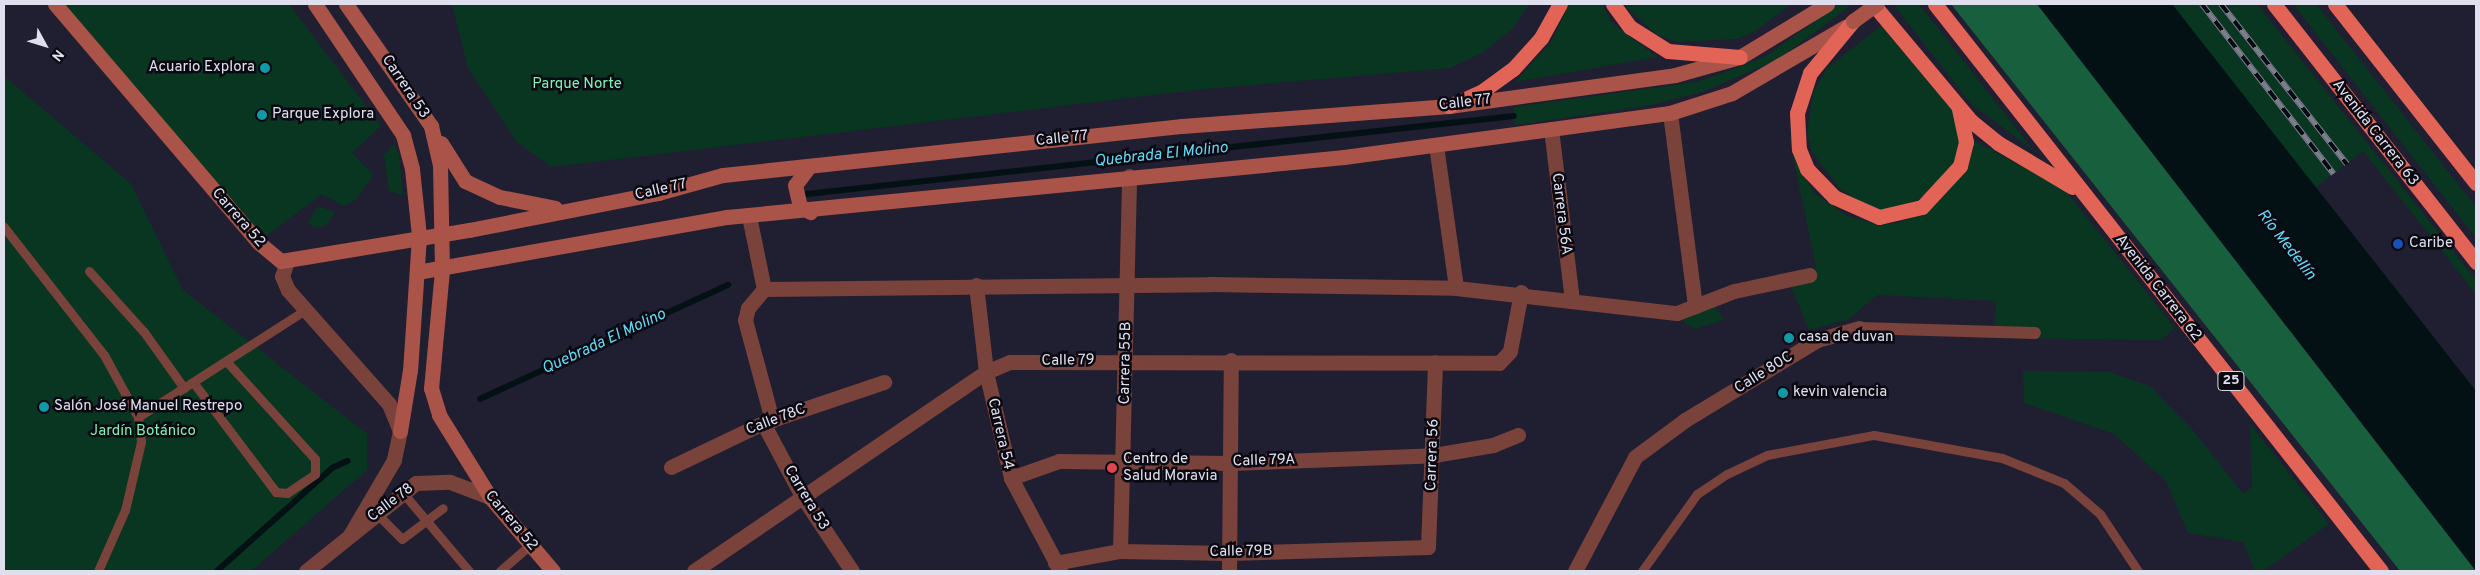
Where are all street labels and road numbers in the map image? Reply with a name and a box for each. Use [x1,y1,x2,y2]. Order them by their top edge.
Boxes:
street label: Carrera 53 [377,52,433,122]
street label: Avenida Carrera 63 [2328,76,2422,190]
street label: Calle 77 [1437,91,1493,115]
street label: Calle 77 [1035,127,1089,151]
street label: Carrera 56A [1547,172,1575,256]
street label: Calle 77 [633,175,689,205]
street label: Carrera 52 [207,185,269,251]
street label: Avenida Carrera 62 [2111,231,2205,345]
street label: Carrera 55B [1116,322,1136,404]
street label: Calle 80C [1731,348,1797,398]
street label: Calle 79 [1041,352,1095,370]
road number: 25 [2217,370,2245,392]
street label: Carrera 54 [983,396,1017,472]
street label: Calle 78C [743,400,809,440]
street label: Carrera 56 [1423,418,1443,492]
street label: Calle 79A [1232,451,1296,471]
street label: Carrera 53 [780,462,832,534]
street label: Calle 78 [364,480,418,526]
street label: Carrera 52 [481,487,541,555]
street label: Calle 79B [1209,542,1273,562]

